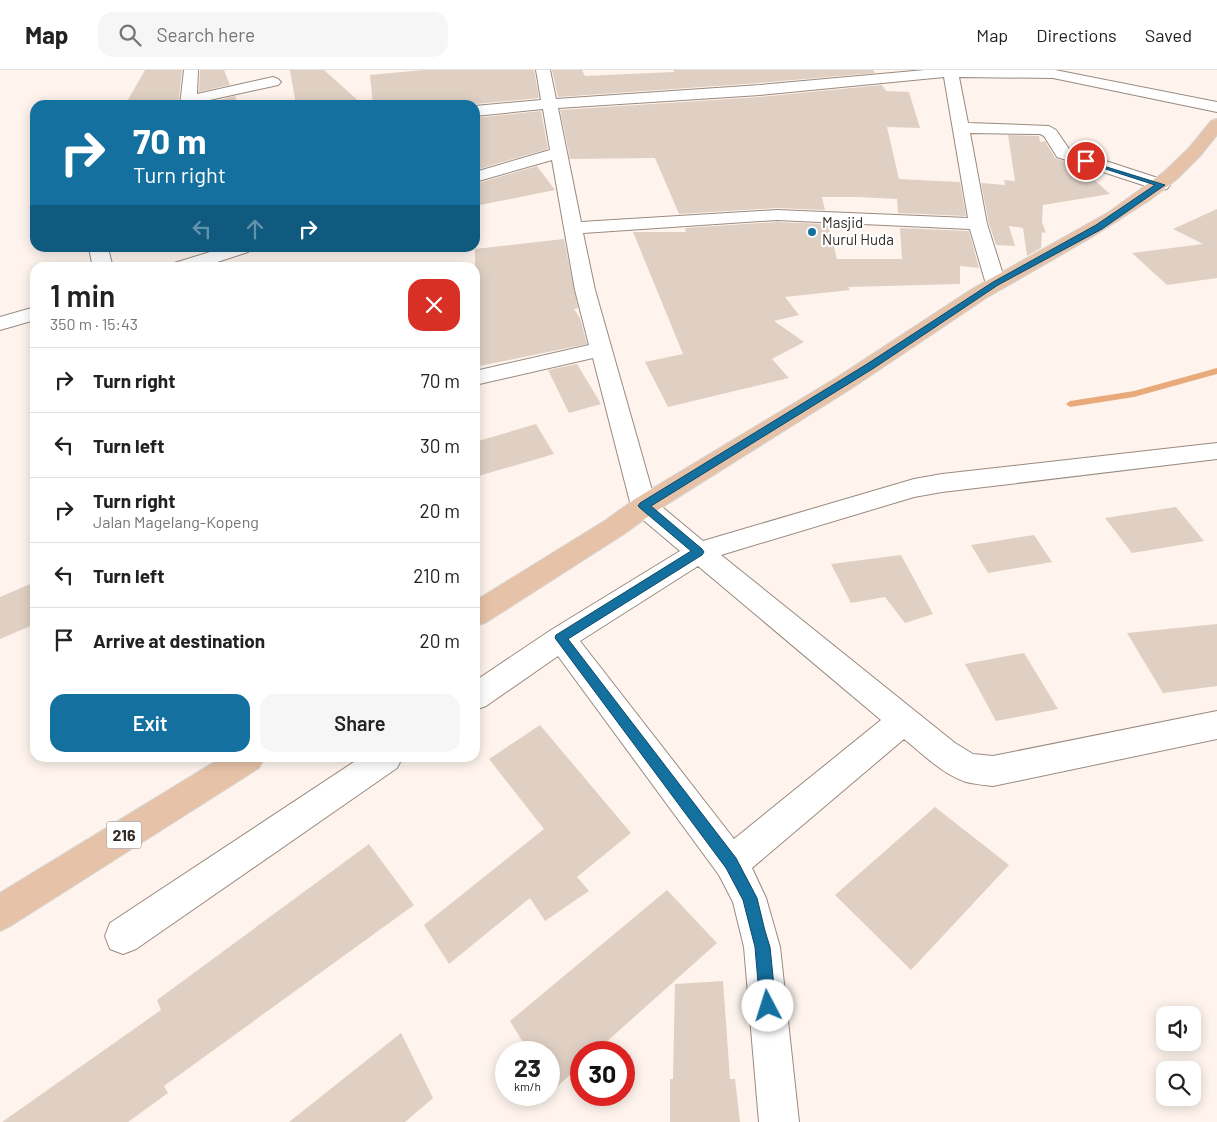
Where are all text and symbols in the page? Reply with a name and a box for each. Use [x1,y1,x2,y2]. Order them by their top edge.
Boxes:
search box [98,12,448,57]
text: Map [25,20,68,49]
icon: search [116,21,144,49]
text: Search here [156,23,255,46]
text: Map [976,24,1008,46]
text: Directions [1036,24,1117,46]
text: Saved [1145,24,1192,46]
text: 70 m [133,119,207,161]
icon: right [50,120,115,185]
pin [1065,140,1107,182]
icon: arrive [1072,147,1100,175]
text: Turn right [133,161,226,187]
place label: Masjid Nurul Huda [822,213,894,248]
icon: left [188,215,216,243]
icon: ahead [241,215,269,243]
icon: right [294,215,322,243]
marker: Masjid Nurul Huda [806,226,818,238]
text: 1 min [50,277,115,313]
button: close [408,279,460,331]
text: 350 m · 15:43 [50,314,138,333]
icon: right [50,366,78,394]
text: Turn right [93,369,175,392]
text: 70 m [421,369,460,392]
icon: left [50,431,78,459]
text: Turn left [93,434,164,457]
text: 30 m [420,434,460,457]
text: Turn right [93,489,175,512]
icon: right [50,496,78,524]
text: 20 m [420,499,460,522]
text: Jalan Magelang-Kopeng [93,512,259,531]
icon: left [50,561,78,589]
text: Turn left [93,564,164,587]
text: 210 m [413,564,460,587]
icon: arrive [50,626,78,654]
text: Arrive at destination [93,629,265,652]
text: 20 m [420,629,460,652]
button: Exit [50,694,250,752]
button: Share [260,694,460,752]
road number: 216 [106,822,142,848]
position arrow [741,979,793,1031]
map controls [1156,1006,1201,1106]
button: sound [1156,1006,1201,1051]
speed limit sign: 30 [570,1041,635,1106]
text: 23 [514,1052,541,1082]
button: search [1156,1061,1201,1106]
text: km/h [514,1079,541,1093]

